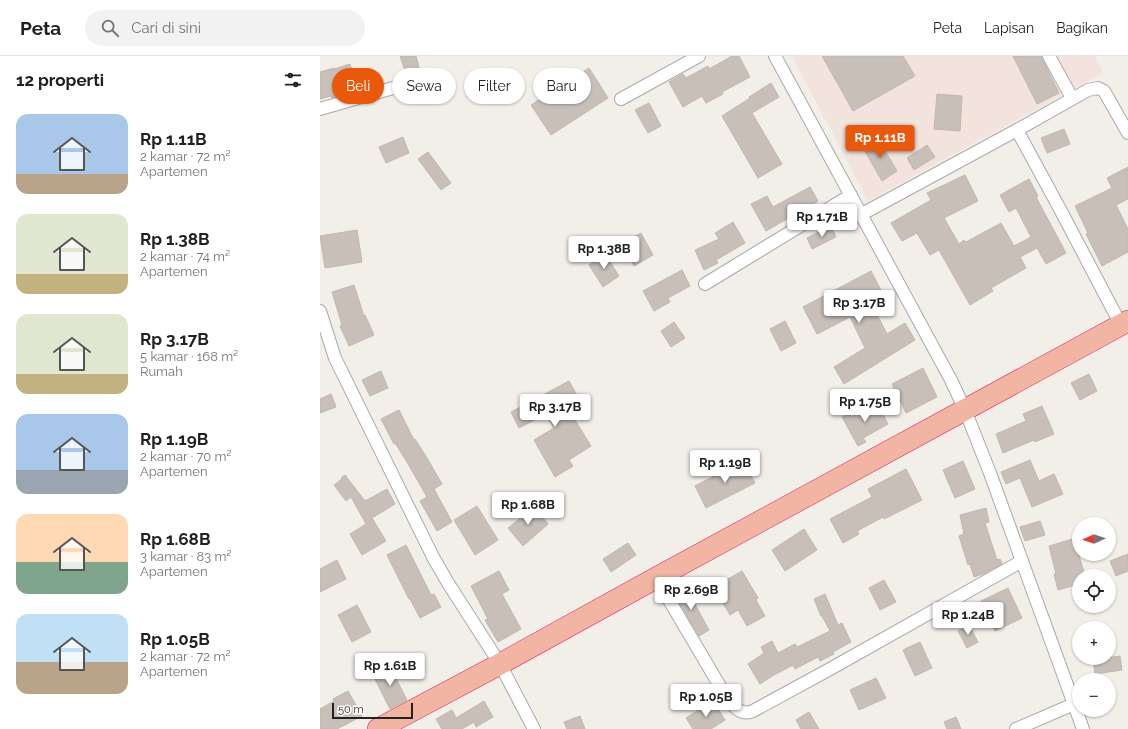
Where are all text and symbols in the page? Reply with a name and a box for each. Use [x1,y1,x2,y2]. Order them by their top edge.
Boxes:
search box [85,10,365,46]
text: Peta [20,17,61,39]
icon: search [99,17,121,39]
text: Cari di sini [131,19,201,37]
text: Peta [933,20,962,36]
text: Lapisan [984,20,1034,36]
text: Bagikan [1056,20,1108,36]
chip: Beli [332,68,384,104]
chip: Sewa [392,68,456,104]
chip: Filter [464,68,525,104]
chip: Baru [533,68,591,104]
icon: filters [282,69,304,91]
text: 12 properti [16,70,104,90]
pin: Rp 1.11B [839,125,921,159]
text: Rp 1.11B [140,129,207,149]
icon: home [48,130,96,178]
text: Rp 1.11B [855,130,905,145]
text: 2 kamar · 72 m² [140,149,230,164]
text: Apartemen [140,164,208,179]
pin: Rp 1.71B [781,204,863,238]
text: Rp 1.71B [796,209,848,224]
text: Rp 1.38B [140,229,210,249]
icon: home [48,230,96,278]
pin: Rp 1.38B [563,236,645,270]
text: Rp 1.38B [577,241,631,256]
text: 2 kamar · 74 m² [140,249,230,264]
text: Apartemen [140,264,208,279]
pin: Rp 3.17B [818,290,900,324]
text: Rp 3.17B [833,295,885,310]
text: Rp 3.17B [140,329,209,349]
icon: home [48,330,96,378]
text: 5 kamar · 168 m² [140,349,238,364]
text: Rumah [140,364,183,379]
pin: Rp 1.75B [824,389,906,423]
pin: Rp 3.17B [514,394,596,428]
text: Rp 1.75B [839,394,891,409]
text: Rp 3.17B [529,399,581,414]
text: Rp 1.19B [140,429,208,449]
icon: home [48,430,96,478]
text: 2 kamar · 70 m² [140,449,232,464]
pin: Rp 1.19B [684,450,766,484]
text: Rp 1.19B [699,455,751,470]
text: Apartemen [140,464,208,479]
pin: Rp 1.68B [487,492,569,526]
text: Rp 1.68B [501,497,555,512]
north arrow [1072,517,1116,561]
map controls [1072,517,1116,717]
text: Rp 1.68B [140,529,210,549]
icon: home [48,530,96,578]
text: 3 kamar · 83 m² [140,549,232,564]
text: Apartemen [140,564,208,579]
button: locate [1072,569,1116,613]
pin: Rp 2.69B [650,577,732,611]
text: Rp 2.69B [664,582,718,597]
pin: Rp 1.24B [927,602,1009,636]
text: Rp 1.24B [942,607,994,622]
button: + [1072,621,1116,665]
text: Rp 1.05B [140,629,210,649]
icon: home [48,630,96,678]
text: 2 kamar · 72 m² [140,649,230,664]
pin: Rp 1.61B [349,653,431,687]
text: Rp 1.61B [364,658,416,673]
text: Apartemen [140,664,208,679]
button: − [1072,673,1116,717]
pin: Rp 1.05B [665,684,747,718]
text: Rp 1.05B [679,689,733,704]
scale bar [332,701,413,720]
text: 50 m [338,703,364,716]

